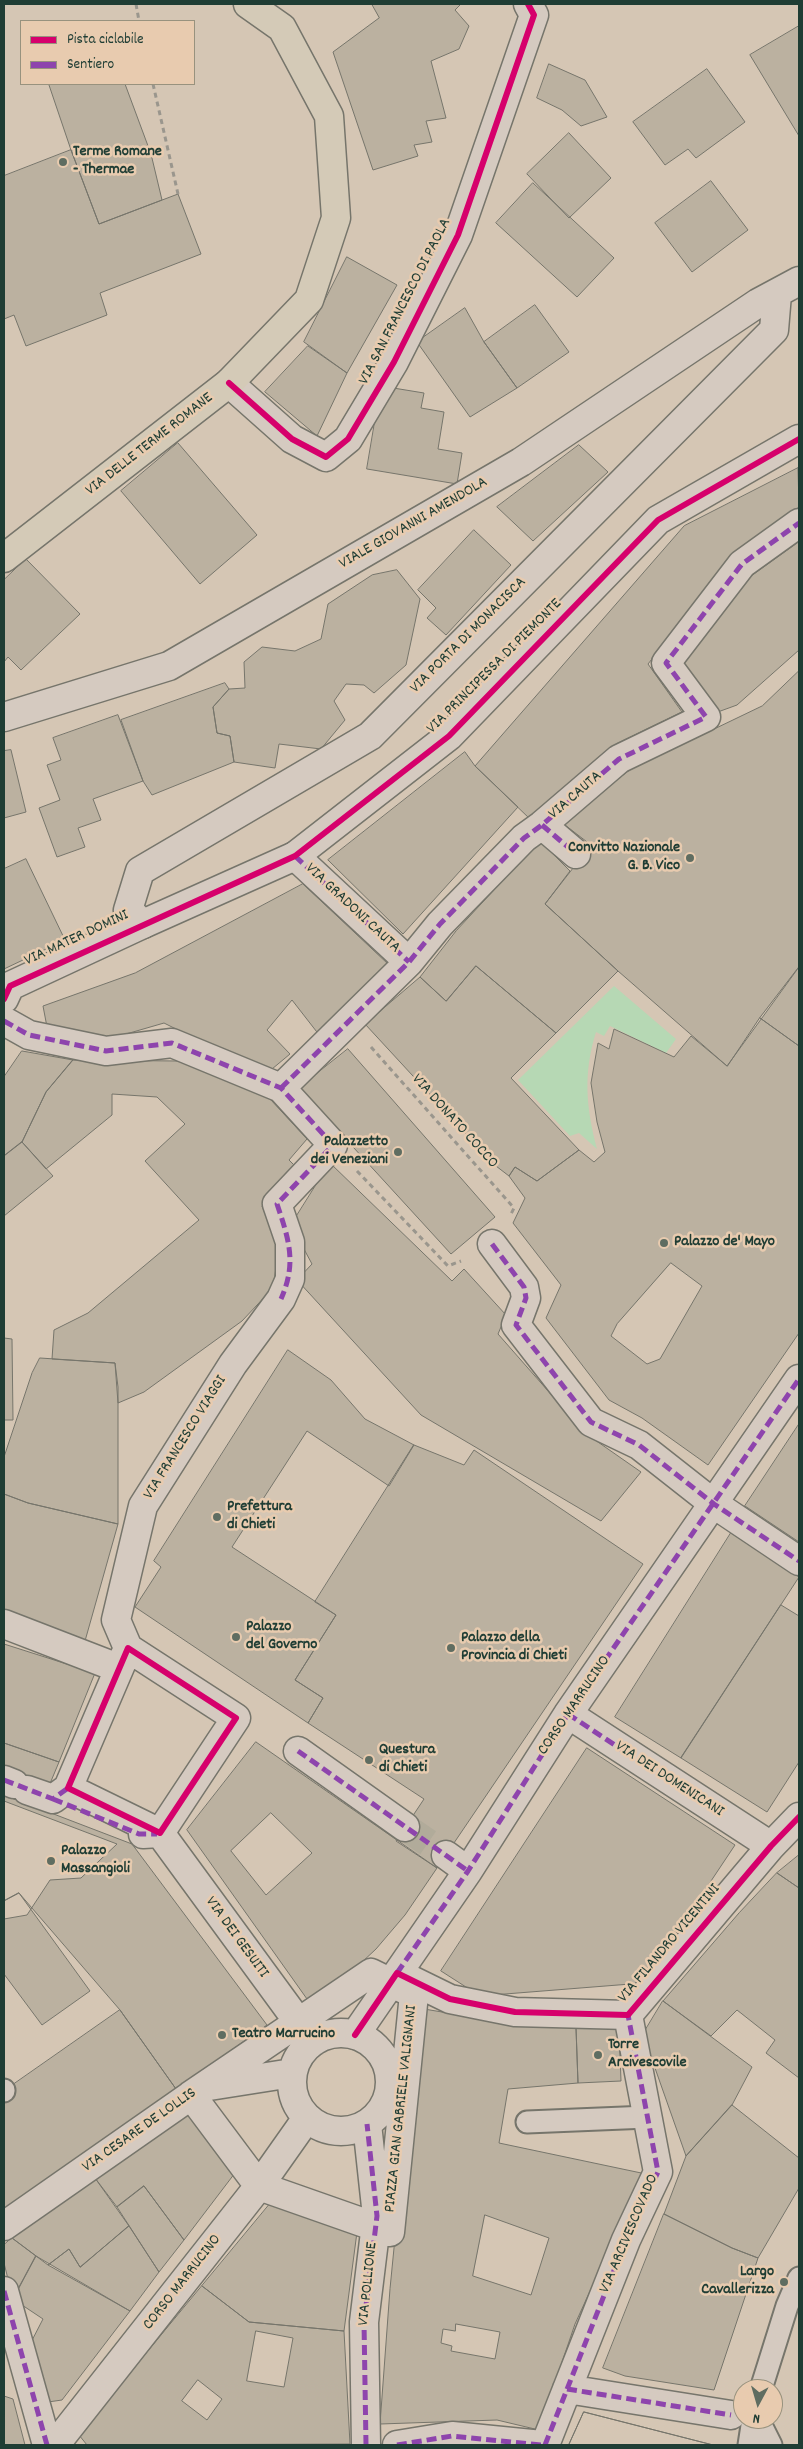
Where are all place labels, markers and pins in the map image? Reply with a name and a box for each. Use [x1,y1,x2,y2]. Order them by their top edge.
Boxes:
place label: Terme Romane - Thermae [73,143,162,181]
marker: Terme Romane - Thermae [57,156,69,168]
place label: Convitto Nazionale G. B. Vico [568,839,680,877]
marker: Convitto Nazionale G. B. Vico [684,852,696,864]
place label: Palazzetto dei Veneziani [311,1133,388,1171]
marker: Palazzetto dei Veneziani [392,1146,404,1158]
place label: Palazzo de' Mayo [674,1233,775,1253]
marker: Palazzo de' Mayo [658,1237,670,1249]
place label: Prefettura di Chieti [227,1498,292,1536]
marker: Prefettura di Chieti [211,1511,223,1523]
place label: Palazzo del Governo [246,1618,317,1656]
place label: Palazzo della Provincia di Chieti [461,1629,567,1667]
marker: Palazzo del Governo [230,1631,242,1643]
marker: Palazzo della Provincia di Chieti [445,1642,457,1654]
place label: Questura di Chieti [379,1741,435,1779]
marker: Questura di Chieti [363,1754,375,1766]
place label: Palazzo Massangioli [61,1842,130,1880]
marker: Palazzo Massangioli [45,1855,57,1867]
place label: Teatro Marrucino [232,2025,335,2045]
marker: Teatro Marrucino [216,2029,228,2041]
place label: Torre Arcivescovile [608,2036,686,2074]
marker: Torre Arcivescovile [592,2049,604,2061]
place label: Largo Cavallerizza [701,2263,774,2301]
marker: Largo Cavallerizza [778,2276,790,2288]

